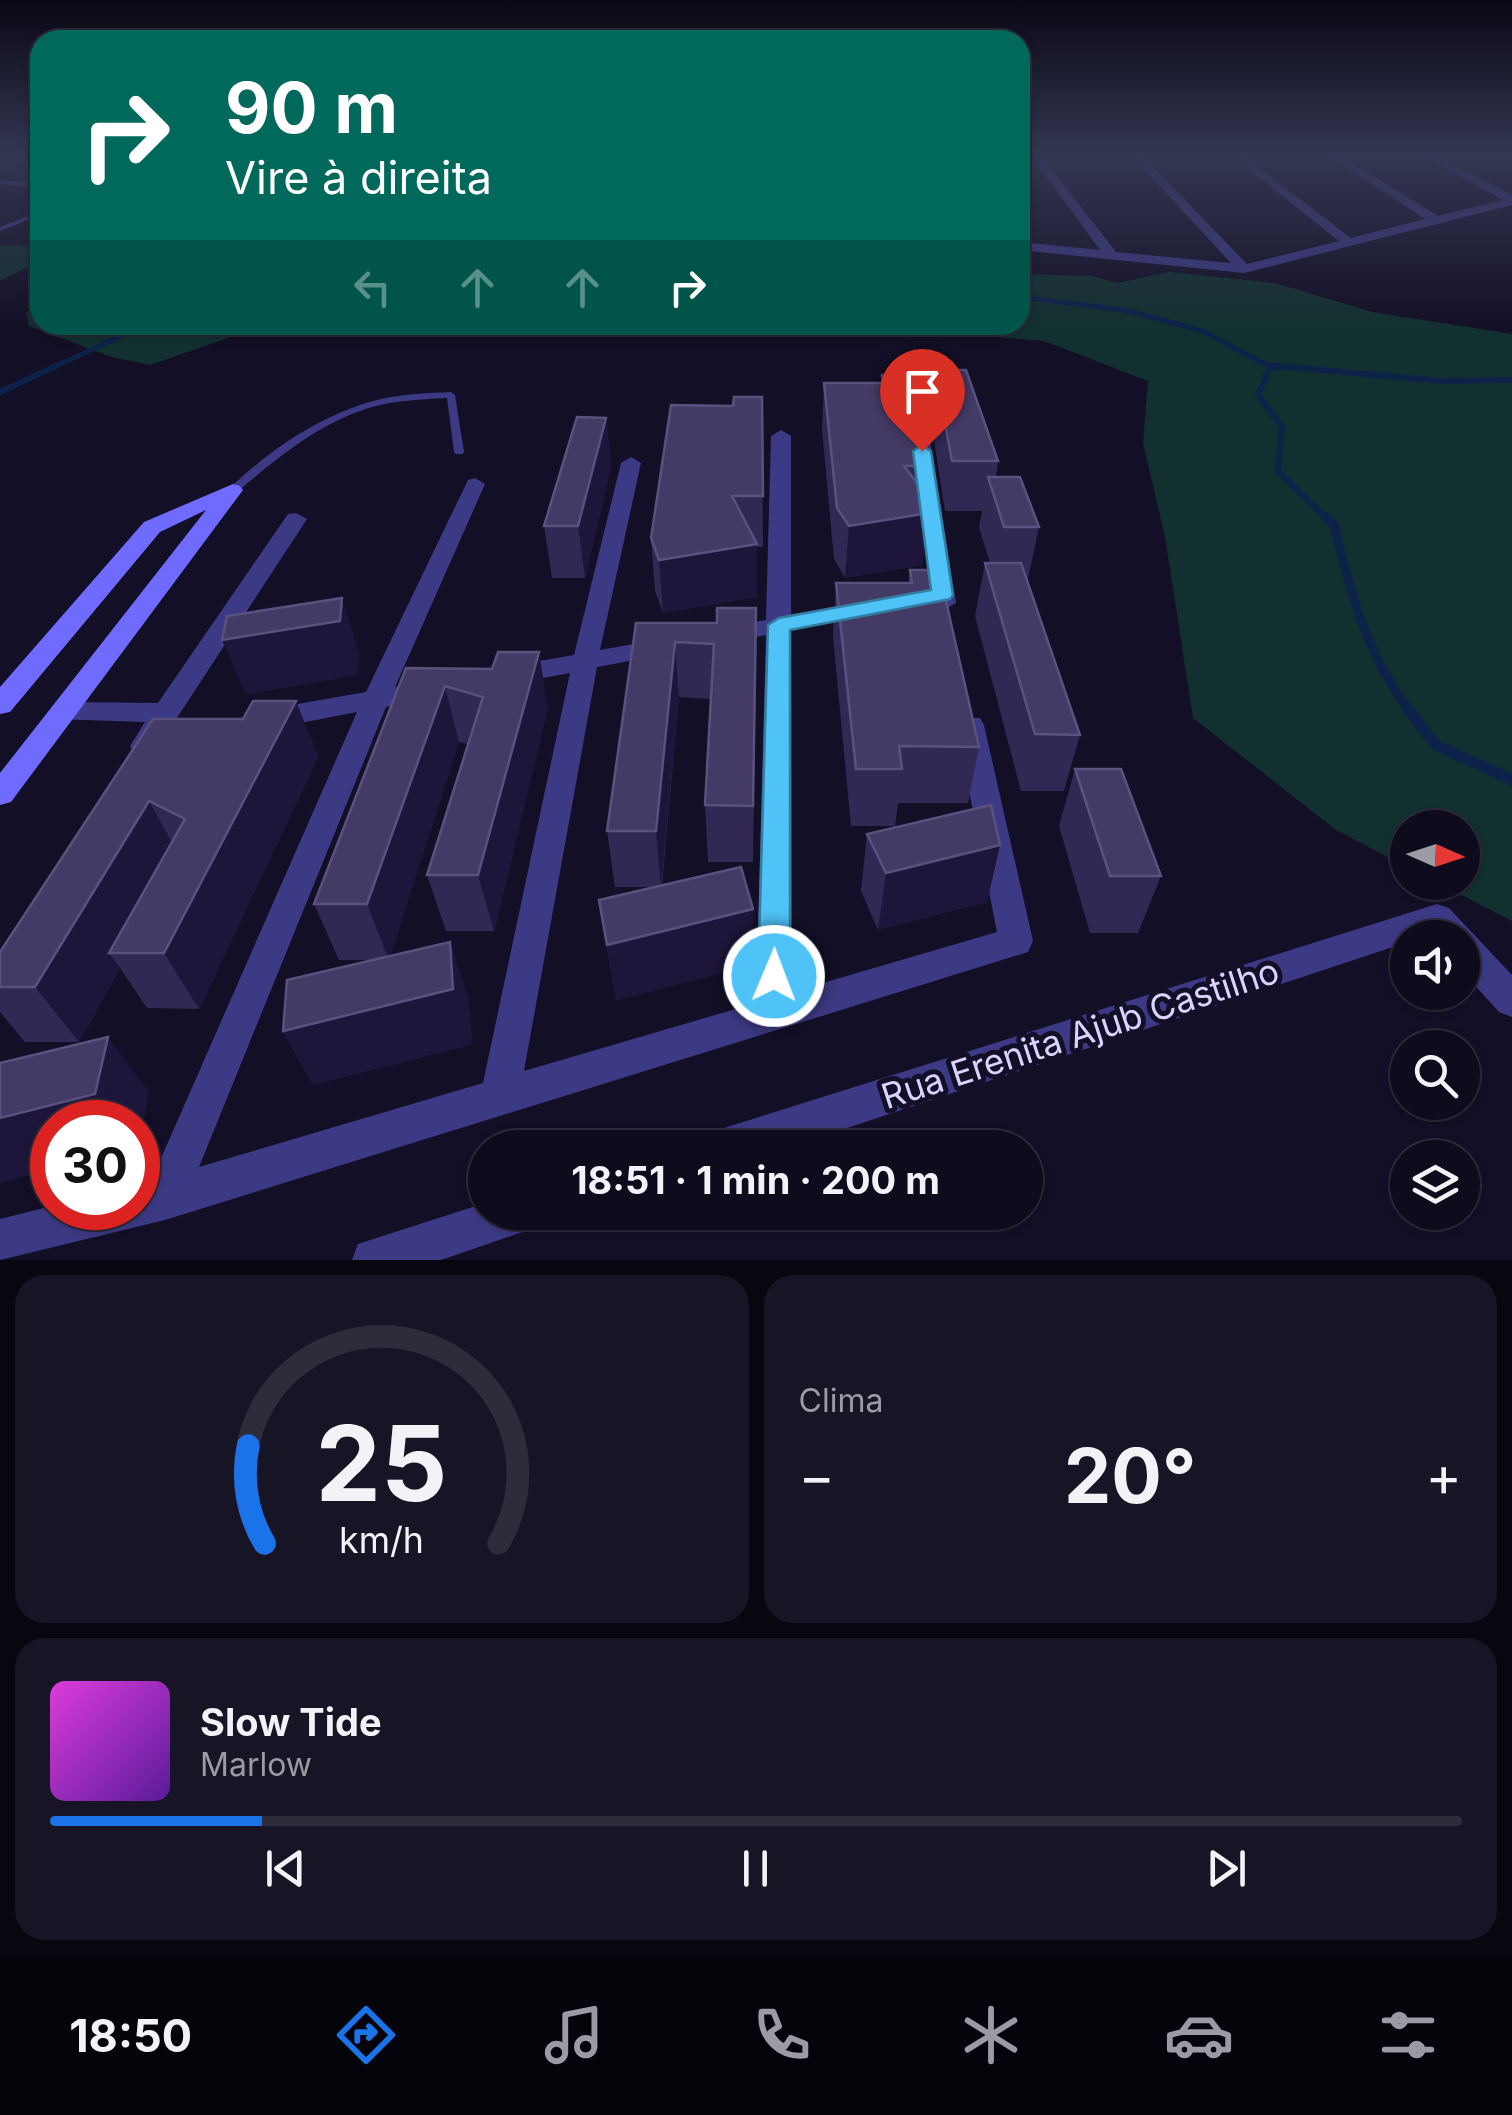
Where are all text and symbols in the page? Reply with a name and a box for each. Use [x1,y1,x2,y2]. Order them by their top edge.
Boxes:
text: 90 m [225,65,398,150]
icon: right [60,70,190,200]
text: Vire à direita [225,150,492,205]
icon: left [345,260,400,315]
icon: ahead [450,260,505,315]
icon: ahead [555,260,610,315]
icon: right [660,260,715,315]
pin [880,349,965,452]
icon: arrive [895,364,950,419]
north arrow [1390,810,1480,900]
map controls [1390,810,1480,1230]
button: sound [1390,920,1480,1010]
position arrow [722,924,826,1028]
street label: Rua Erenita Ajub Castilho [876,949,1284,1117]
button: search [1390,1030,1480,1120]
speed limit sign: 30 [30,1100,160,1230]
button: layers [1390,1140,1480,1230]
text: 18:51 · 1 min · 200 m [571,1157,940,1203]
text: Clima [799,1381,883,1420]
text: 25 [316,1400,448,1526]
text: 20° [1064,1430,1196,1521]
text: − [799,1443,835,1509]
text: + [1426,1443,1462,1509]
text: km/h [339,1518,424,1562]
text: Slow Tide [200,1699,382,1745]
text: Marlow [200,1745,312,1784]
icon: previous [258,1841,313,1896]
icon: pause [728,1841,783,1896]
icon: next [1199,1841,1254,1896]
icon: directions [331,2000,401,2070]
icon: music [539,2000,609,2070]
icon: phone [747,2000,817,2070]
icon: climate [956,2000,1026,2070]
icon: car [1164,2000,1234,2070]
icon: filters [1373,2000,1443,2070]
text: 18:50 [69,2008,192,2063]

